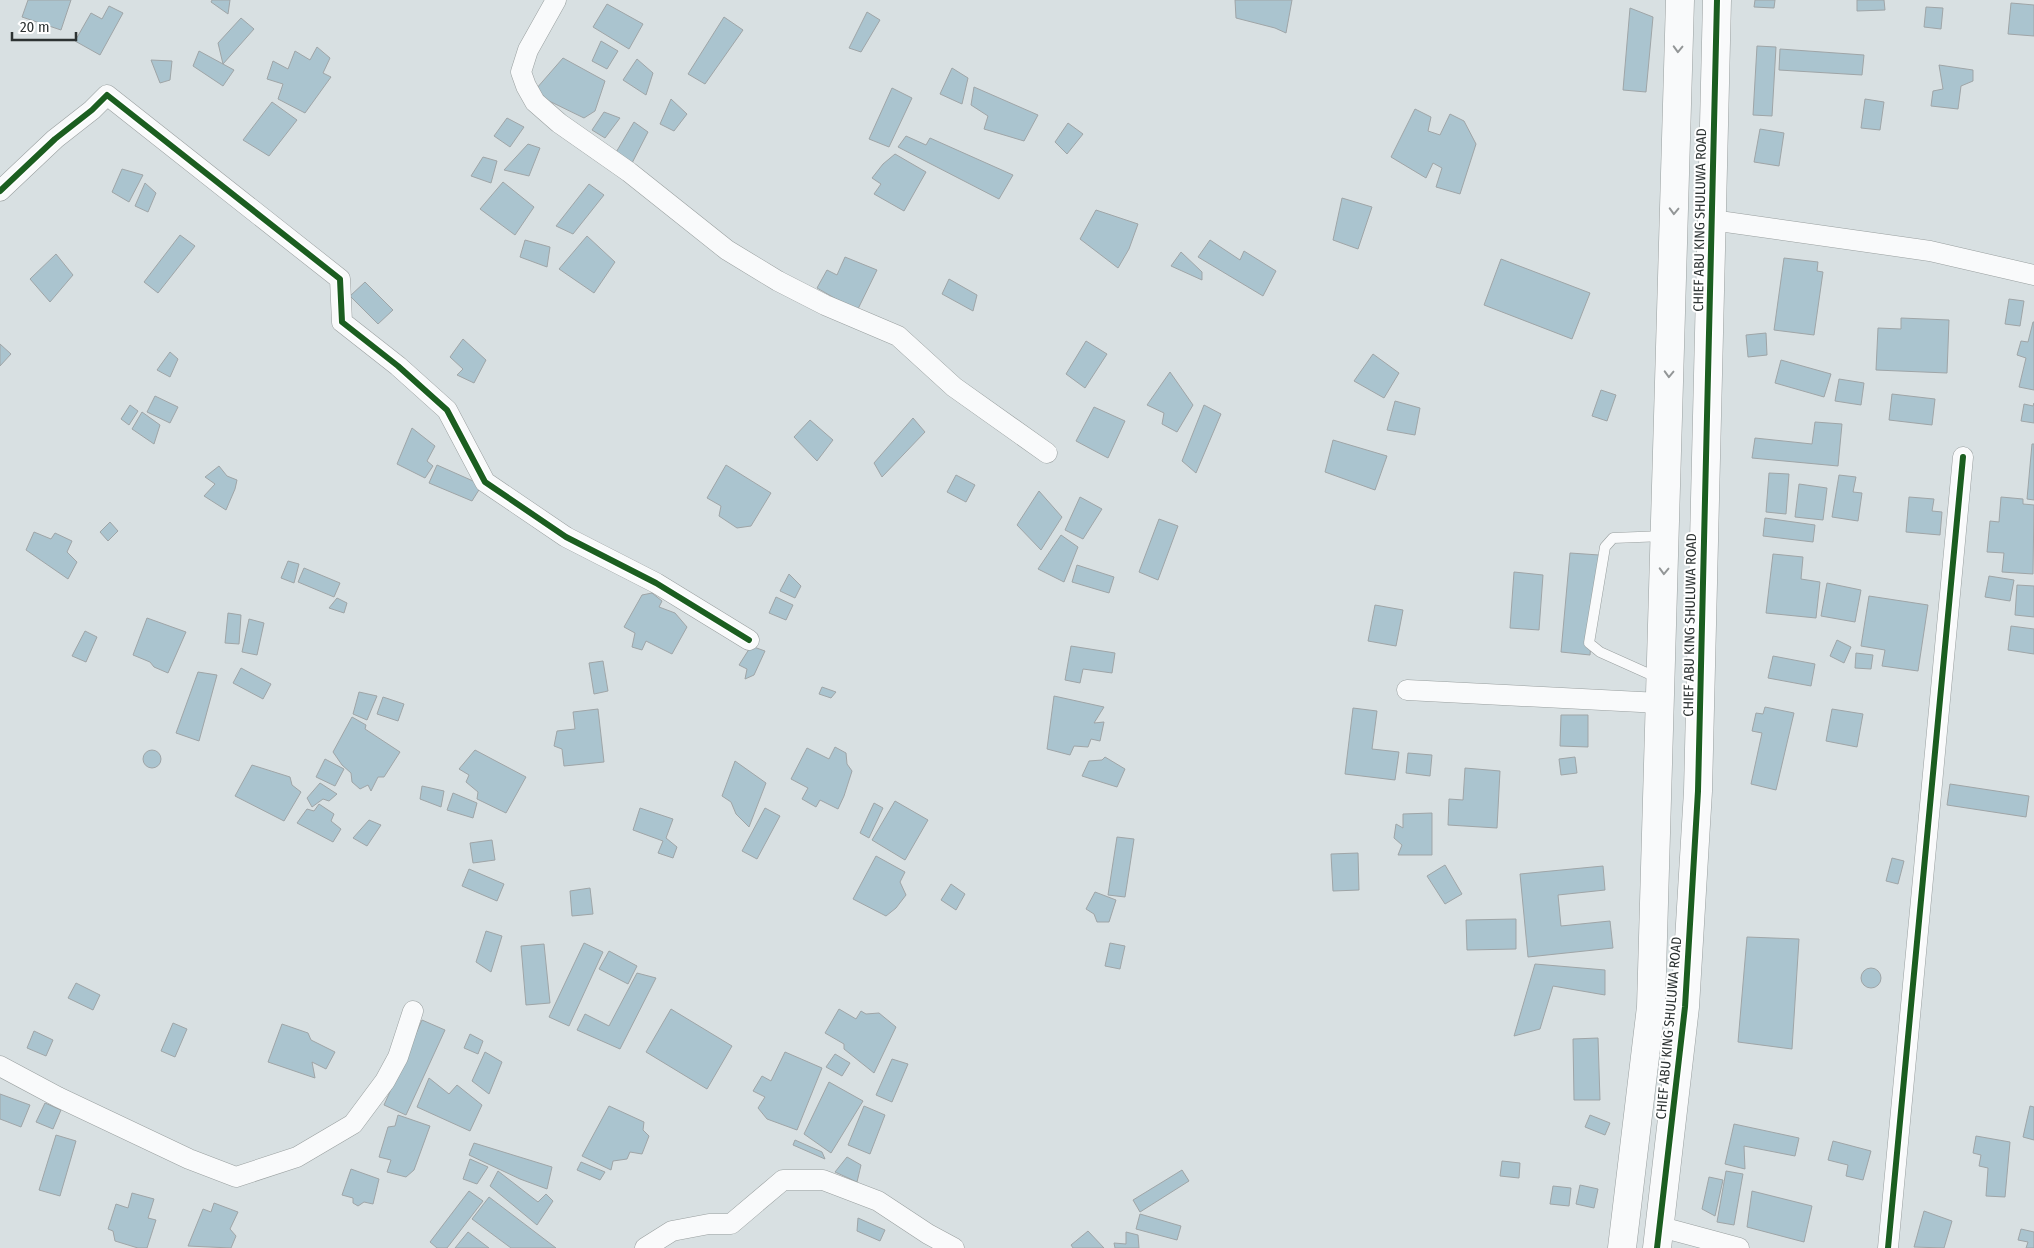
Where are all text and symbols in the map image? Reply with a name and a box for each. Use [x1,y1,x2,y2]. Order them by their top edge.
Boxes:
scale bar [12,10,76,42]
text: 20 m [20,18,50,36]
one-way arrow [1673,45,1684,53]
street label: CHIEF ABU KING SHULUWA ROAD [1690,128,1710,312]
one-way arrow [1669,208,1679,215]
one-way arrow [1664,370,1675,378]
street label: CHIEF ABU KING SHULUWA ROAD [1680,533,1700,717]
one-way arrow [1659,568,1669,575]
street label: CHIEF ABU KING SHULUWA ROAD [1653,936,1685,1120]

